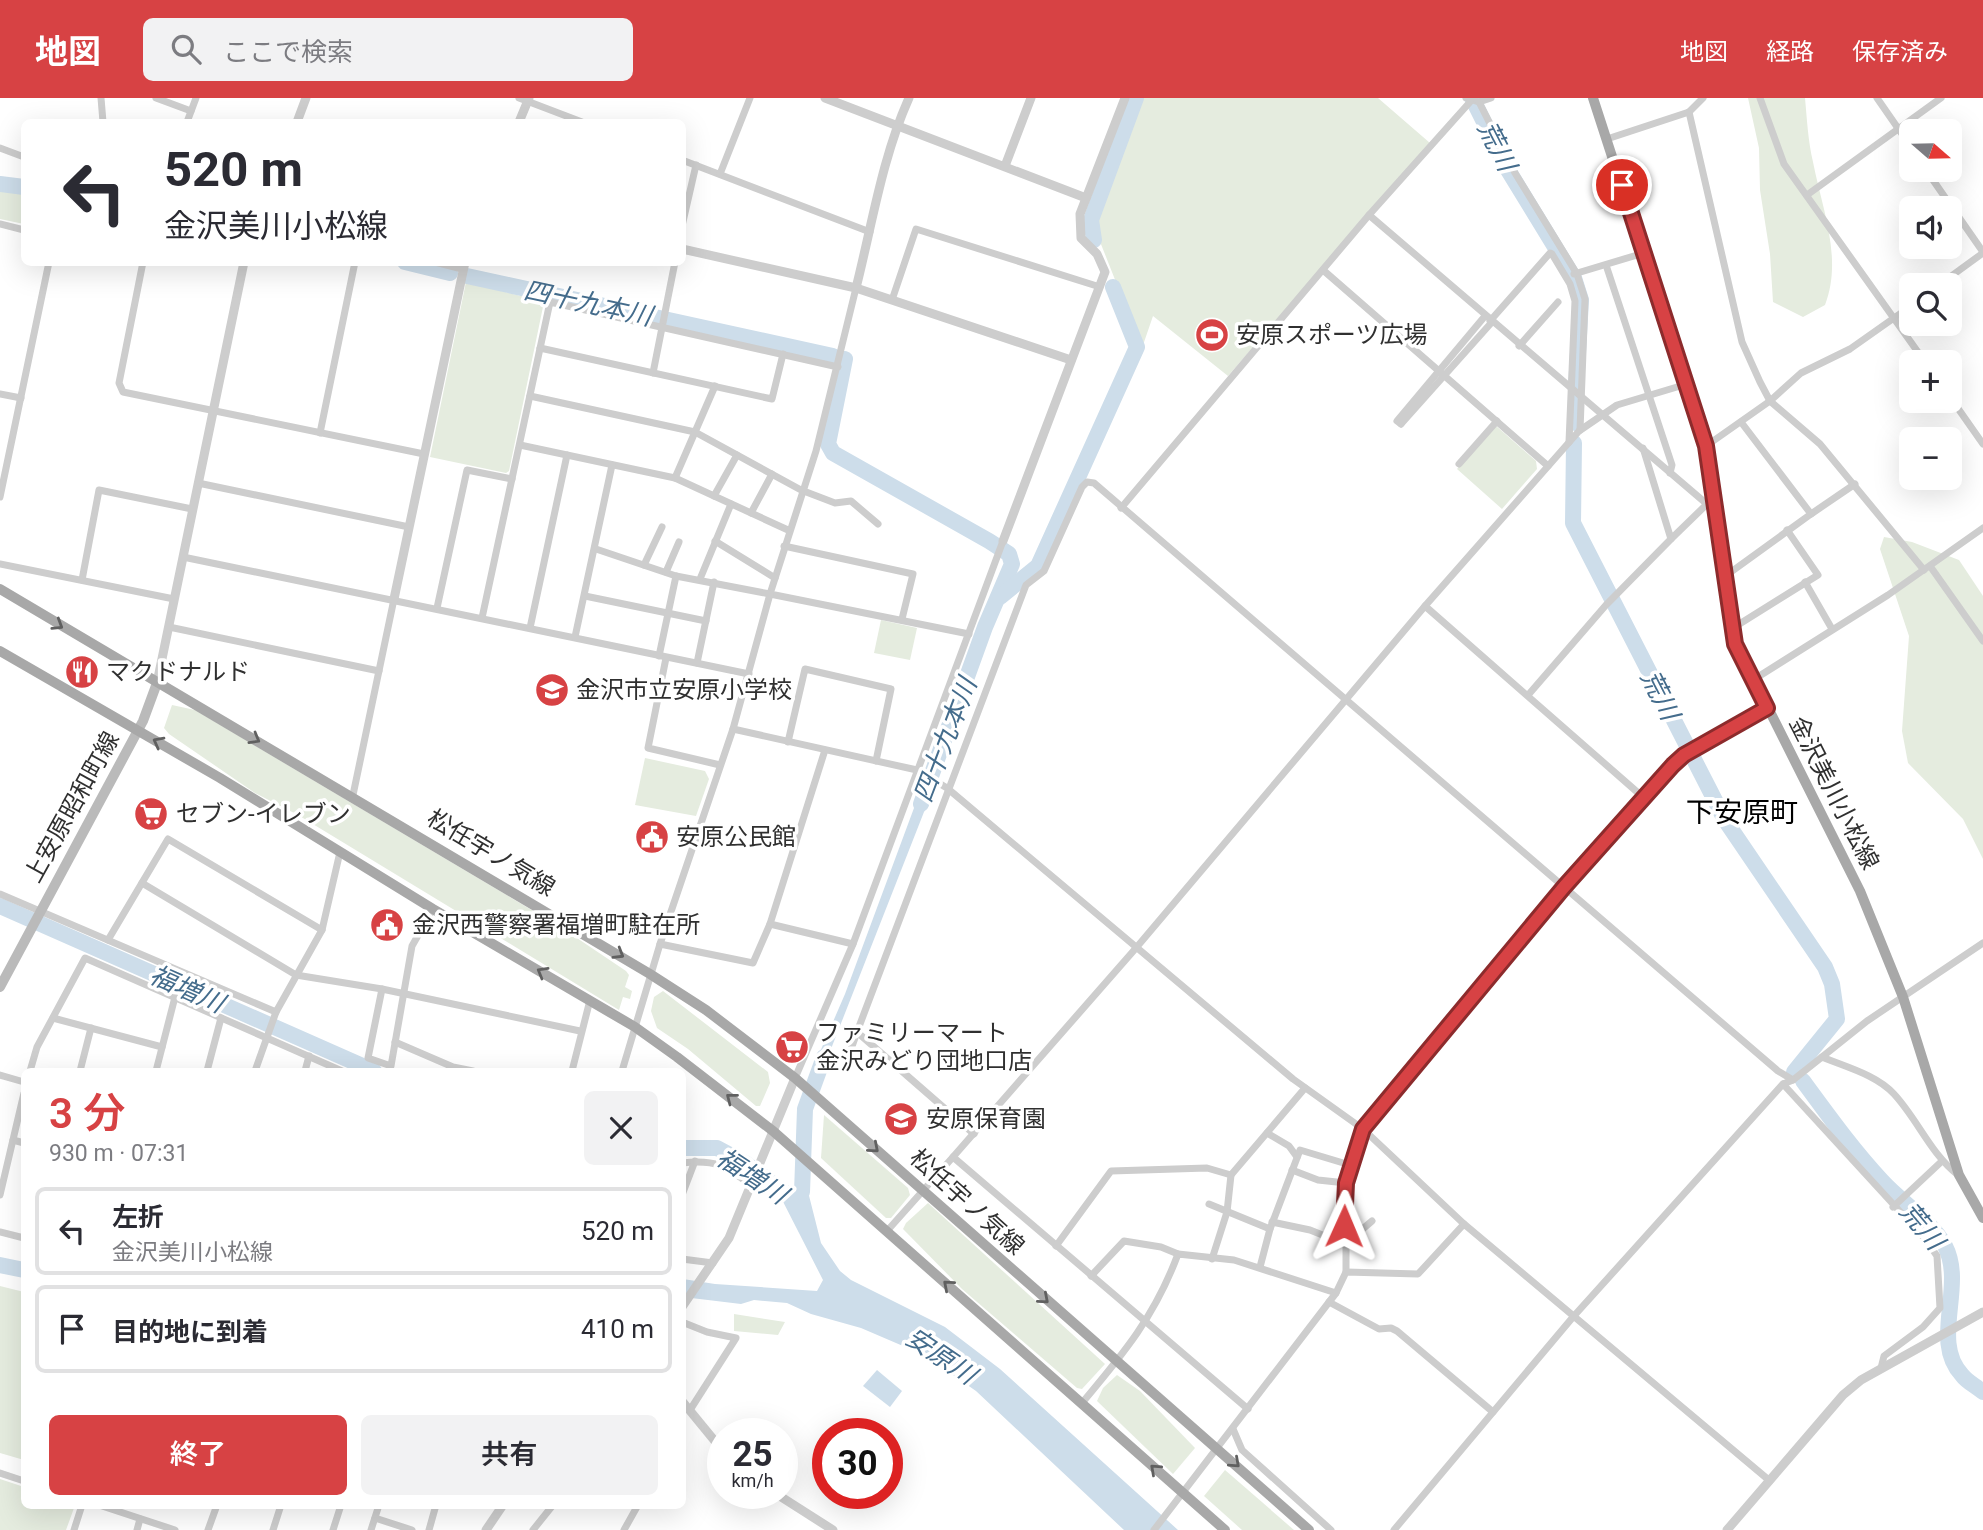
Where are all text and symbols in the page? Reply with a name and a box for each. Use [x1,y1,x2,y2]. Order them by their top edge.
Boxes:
search box [143,18,633,81]
icon: search [167,30,205,68]
text: 地図 [35,32,101,71]
text: ここで検索 [223,37,353,67]
text: 地図 [1680,38,1728,66]
text: 経路 [1766,38,1814,66]
text: 保存済み [1852,38,1948,66]
water label: 荒川 [1472,116,1524,179]
north arrow [1899,119,1962,182]
map controls [1899,119,1962,490]
text: 520 m [164,141,303,198]
icon: left [49,147,140,238]
pin [1592,155,1652,215]
icon: arrive [1603,166,1641,204]
button: sound [1899,196,1962,259]
text: 金沢美川小松線 [164,207,388,245]
button: search [1899,273,1962,336]
water label: 四十九本川 [521,275,658,332]
sports icon: 安原スポーツ広場 [1193,316,1231,354]
place label: 安原スポーツ広場 [1236,321,1428,349]
button: + [1899,350,1962,413]
button: − [1899,427,1962,490]
one-way arrow [50,616,63,629]
restaurant icon: マクドナルド [63,653,101,691]
place label: マクドナルド [106,658,250,686]
water label: 荒川 [1635,665,1687,728]
school or university icon: 金沢市立安原小学校 [533,671,571,709]
water label: 四十九本川 [908,671,983,806]
place label: 金沢市立安原小学校 [576,676,792,704]
street label: 金沢美川小松線 [1783,712,1885,874]
street label: 上安原昭和町線 [19,727,125,887]
one-way arrow [247,730,260,743]
one-way arrow [152,737,165,750]
supermarket icon: セブン-イレブン [132,795,170,833]
district label: 下安原町 [1686,796,1798,829]
place label: セブン-イレブン [176,800,351,828]
street label: 松任宇ノ気線 [422,804,560,902]
public building icon: 安原公民館 [633,818,671,856]
place label: 安原公民館 [676,823,796,851]
public building icon: 金沢西警察署福増町駐在所 [368,906,406,944]
place label: 金沢西警察署福増町駐在所 [412,911,700,939]
one-way arrow [612,946,625,959]
water label: 福増川 [145,959,231,1020]
one-way arrow [536,967,549,980]
place label: ファミリーマート 金沢みどり団地口店 [816,1019,1032,1075]
supermarket icon: ファミリーマート 金沢みどり団地口店 [773,1028,811,1066]
text: 3 分 [49,1089,125,1138]
button: close [584,1091,658,1165]
one-way arrow [726,1093,739,1106]
school or university icon: 安原保育園 [882,1100,920,1138]
place label: 安原保育園 [926,1105,1046,1133]
text: 930 m · 07:31 [49,1140,188,1167]
one-way arrow [866,1140,879,1152]
water label: 福増川 [711,1142,795,1211]
street label: 松任宇ノ気線 [904,1143,1030,1261]
position arrow [1307,1189,1381,1263]
water label: 荒川 [1894,1196,1952,1258]
text: 左折 [112,1202,164,1232]
icon: left [53,1212,91,1250]
text: 520 m [581,1216,654,1246]
text: 金沢美川小松線 [112,1239,273,1266]
one-way arrow [944,1281,957,1293]
one-way arrow [1036,1291,1049,1303]
icon: arrive [53,1310,91,1348]
text: 410 m [581,1314,654,1344]
text: 目的地に到着 [112,1317,268,1347]
water label: 安原川 [900,1322,984,1392]
button: 終了 [49,1415,347,1495]
button: 共有 [361,1415,658,1495]
speed limit sign: 30 [812,1418,903,1509]
text: 25 [732,1434,773,1475]
one-way arrow [1227,1455,1240,1468]
one-way arrow [1150,1465,1163,1477]
text: km/h [731,1470,774,1491]

